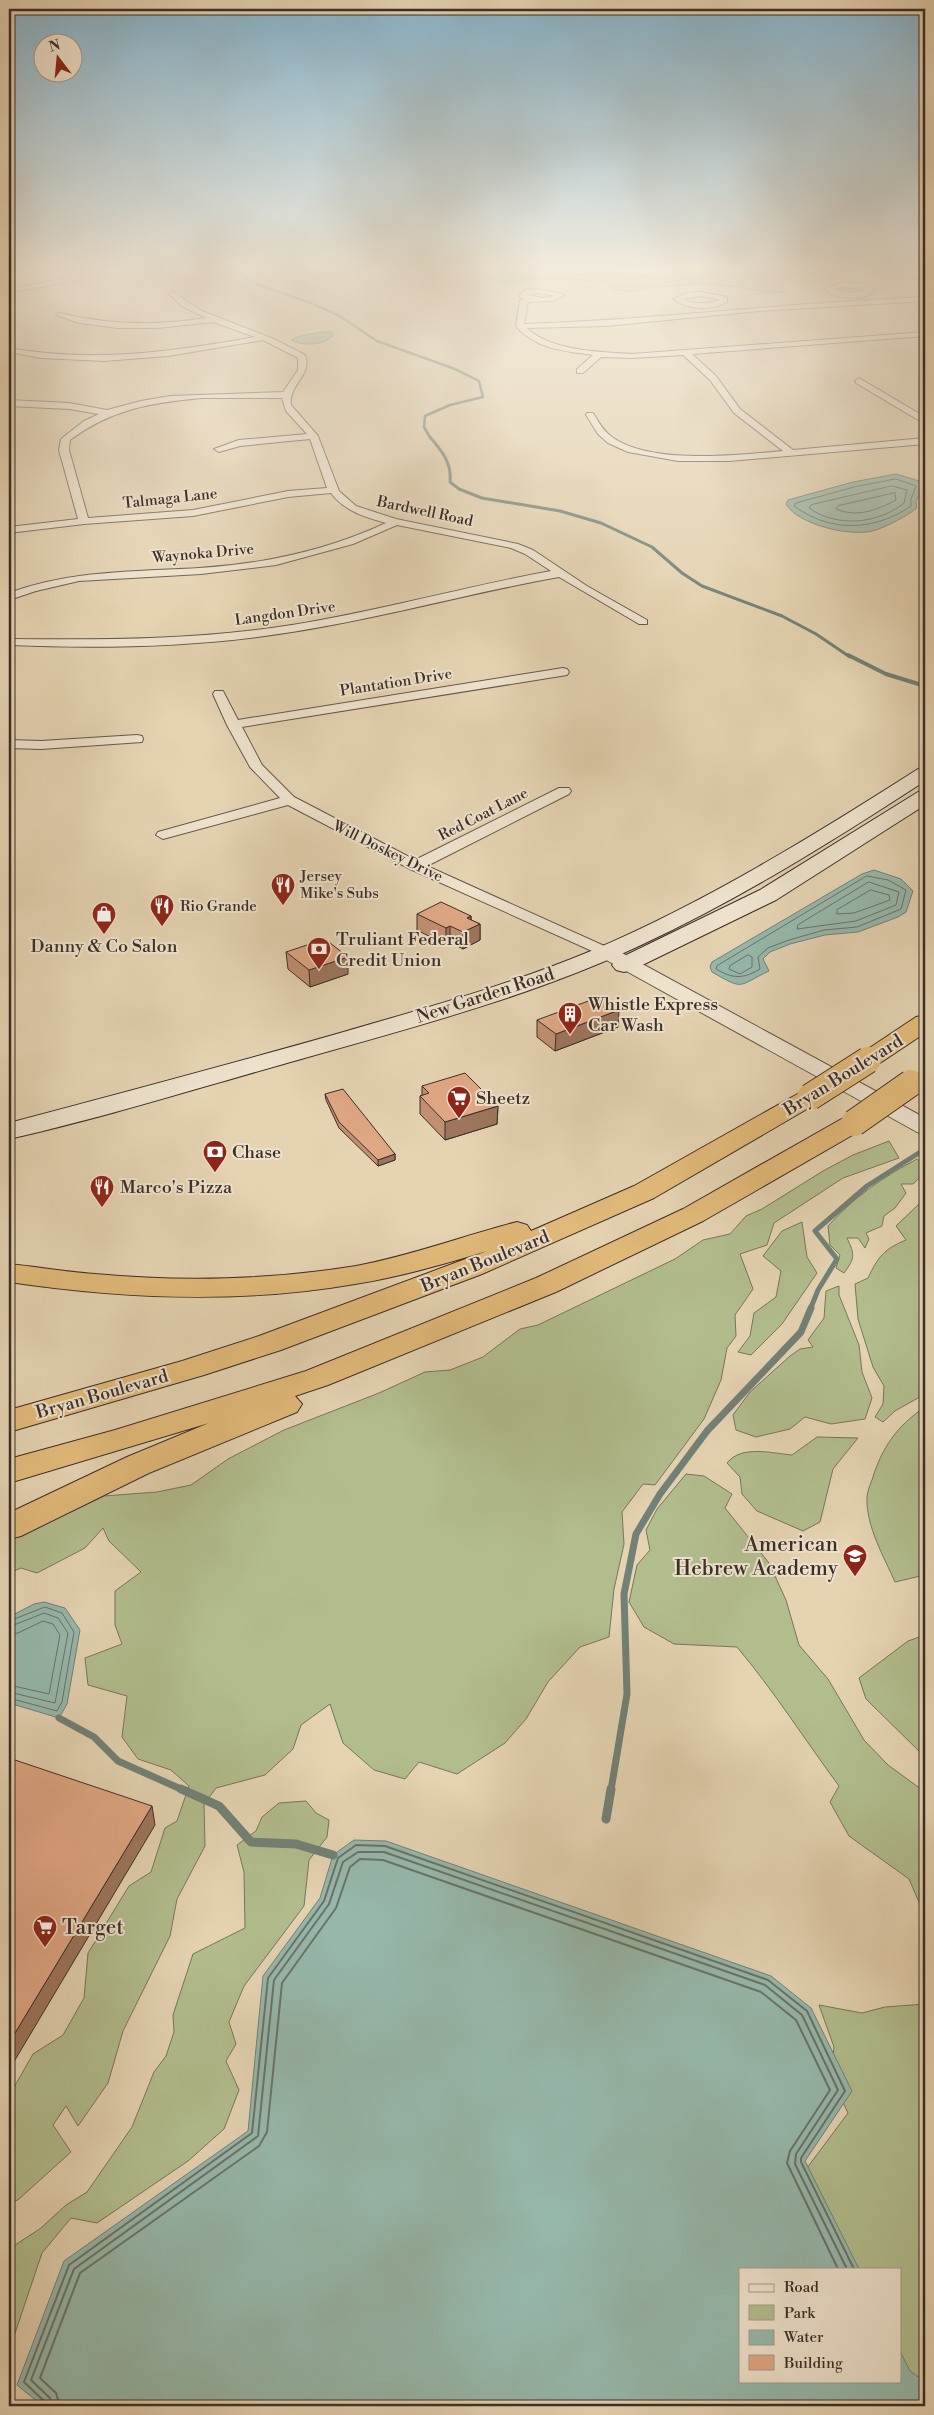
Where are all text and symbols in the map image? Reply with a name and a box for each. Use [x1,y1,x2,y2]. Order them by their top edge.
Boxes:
north arrow [32,32,82,82]
text: N [47,36,62,57]
street label: Talmaga Lane [122,484,218,513]
street label: Bardwell Road [374,492,475,531]
street label: Waynoka Drive [150,540,255,567]
street label: Langdon Drive [234,597,337,630]
street label: Plantation Drive [339,664,454,701]
street label: Red Coat Lane [435,784,531,845]
street label: Will Doskey Drive [329,816,446,886]
place label: Jersey Mike's Subs [299,867,379,903]
restaurant icon: Jersey Mike's Subs [270,872,296,906]
restaurant icon: Rio Grande [149,893,175,927]
place label: Rio Grande [180,897,257,916]
shop icon: Danny & Co Salon [91,901,117,935]
place label: Truliant Federal Credit Union [336,928,469,972]
place label: Danny & Co Salon [31,935,178,958]
bank icon: Truliant Federal Credit Union [306,936,332,970]
street label: New Garden Road [413,962,558,1029]
place label: Whistle Express Car Wash [587,993,718,1037]
building icon: Whistle Express Car Wash [557,1001,583,1035]
street label: Bryan Boulevard [778,1029,908,1122]
supermarket icon: Sheetz [446,1085,472,1119]
place label: Sheetz [476,1087,530,1110]
bank icon: Chase [202,1139,228,1173]
place label: Chase [232,1141,281,1164]
restaurant icon: Marco's Pizza [89,1174,115,1208]
place label: Marco's Pizza [120,1176,233,1199]
street label: Bryan Boulevard [417,1225,554,1298]
street label: Bryan Boulevard [32,1364,172,1425]
place label: American Hebrew Academy [674,1532,839,1582]
school or university icon: American Hebrew Academy [842,1543,868,1577]
supermarket icon: Target [32,1914,58,1948]
place label: Target [62,1915,124,1941]
legend [739,2268,902,2382]
text: Road [784,2278,819,2297]
text: Park [784,2304,816,2323]
text: Water [783,2328,824,2347]
text: Building [783,2354,843,2373]

